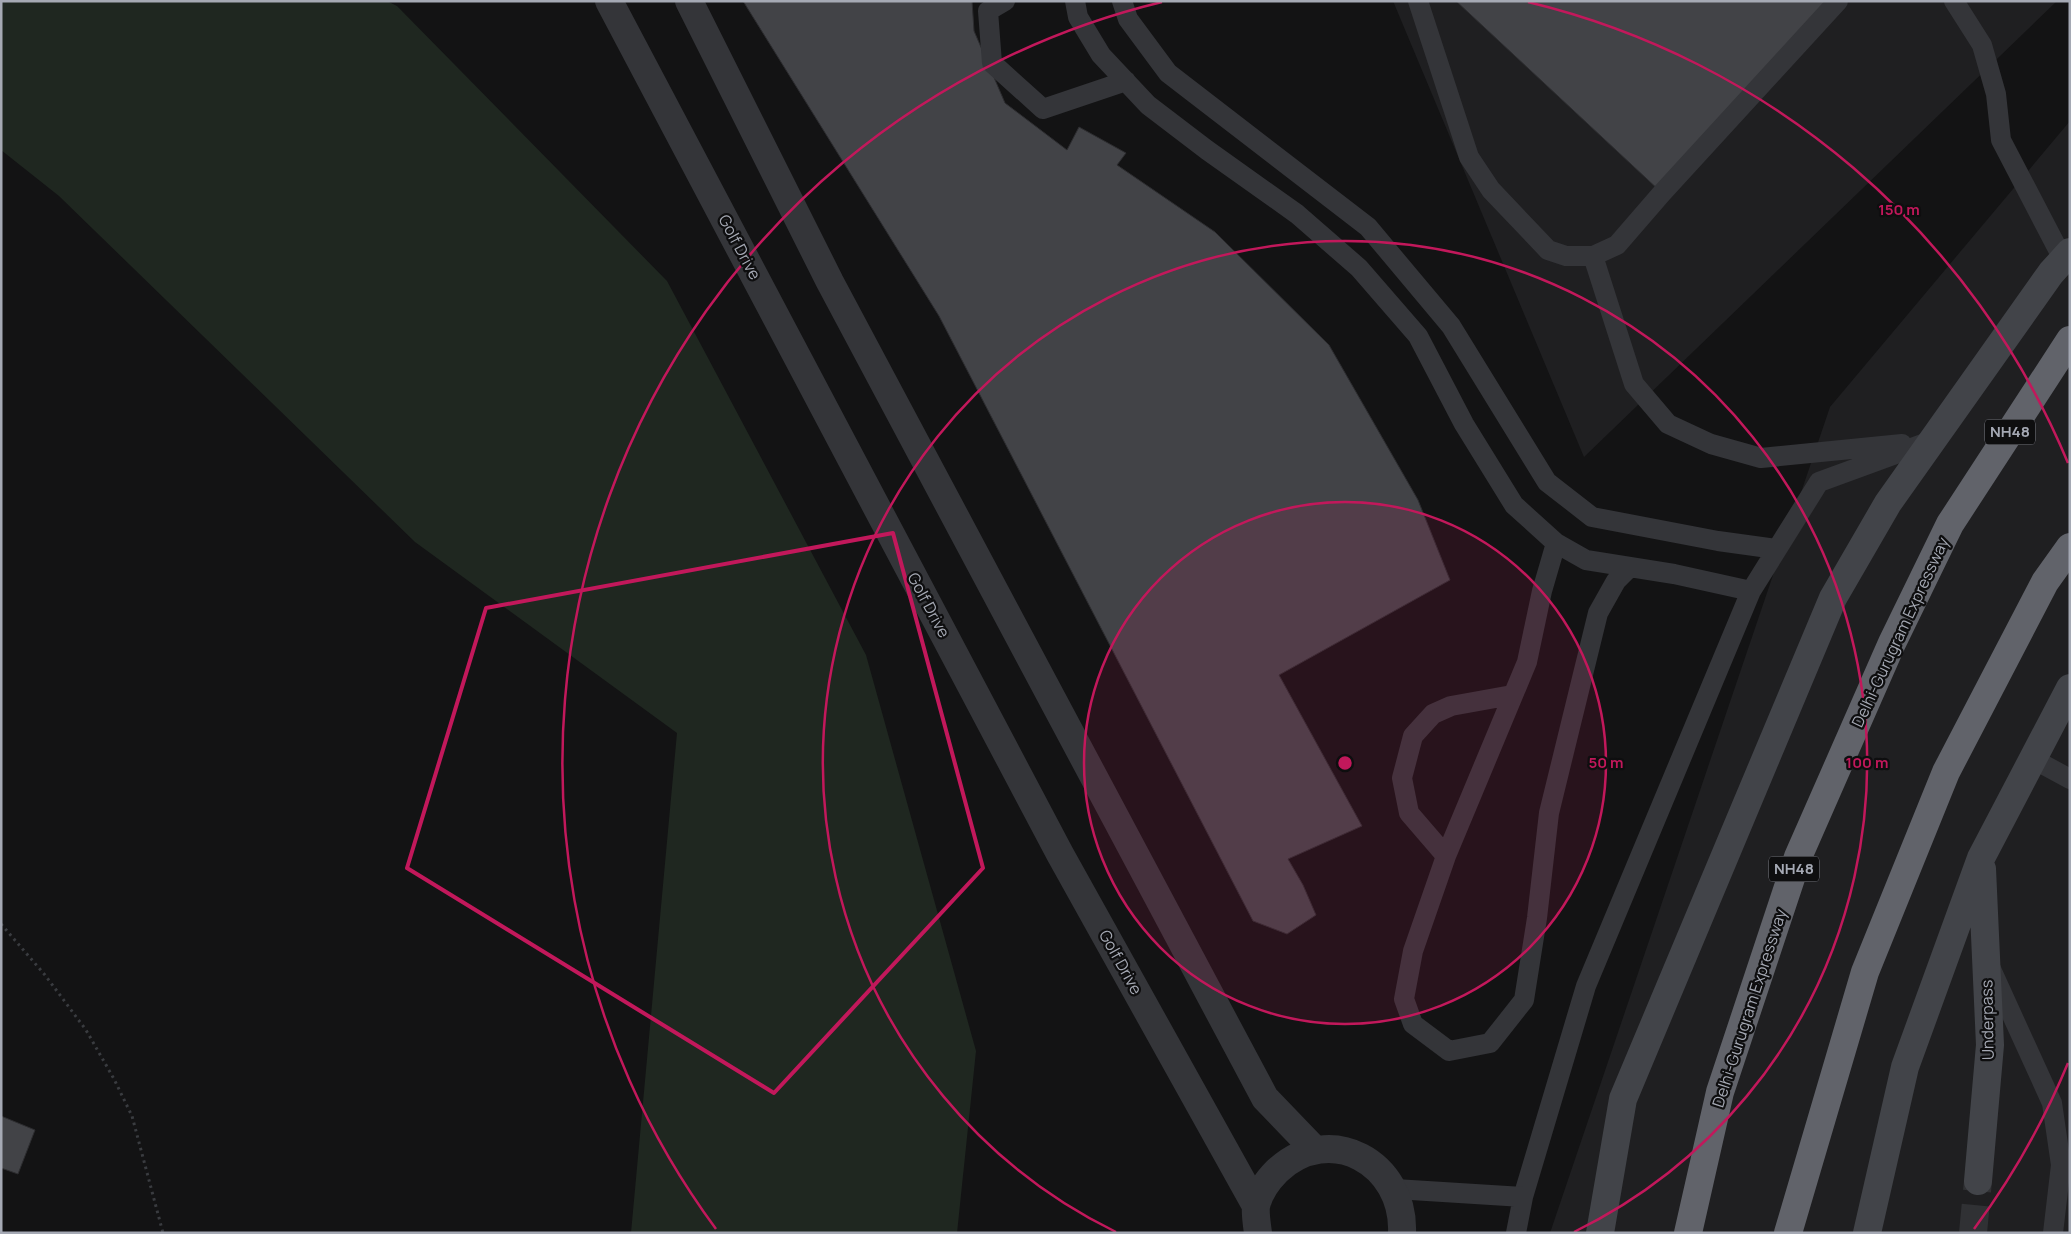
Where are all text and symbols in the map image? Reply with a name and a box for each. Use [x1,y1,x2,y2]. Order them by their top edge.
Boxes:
text: 150 m [1878,199,1920,220]
street label: Golf Drive [714,211,766,283]
road number: NH48 [1985,420,2035,444]
street label: Delhi-Gurugram Expressway [1846,533,1954,731]
street label: Golf Drive [903,569,955,641]
text: 50 m [1588,752,1624,773]
text: 100 m [1846,752,1888,773]
centre of rings [1336,754,1354,772]
road number: NH48 [1769,856,1819,882]
street label: Delhi-Gurugram Expressway [1706,905,1792,1110]
street label: Golf Drive [1094,926,1148,998]
street label: Underpass [1975,980,1999,1060]

